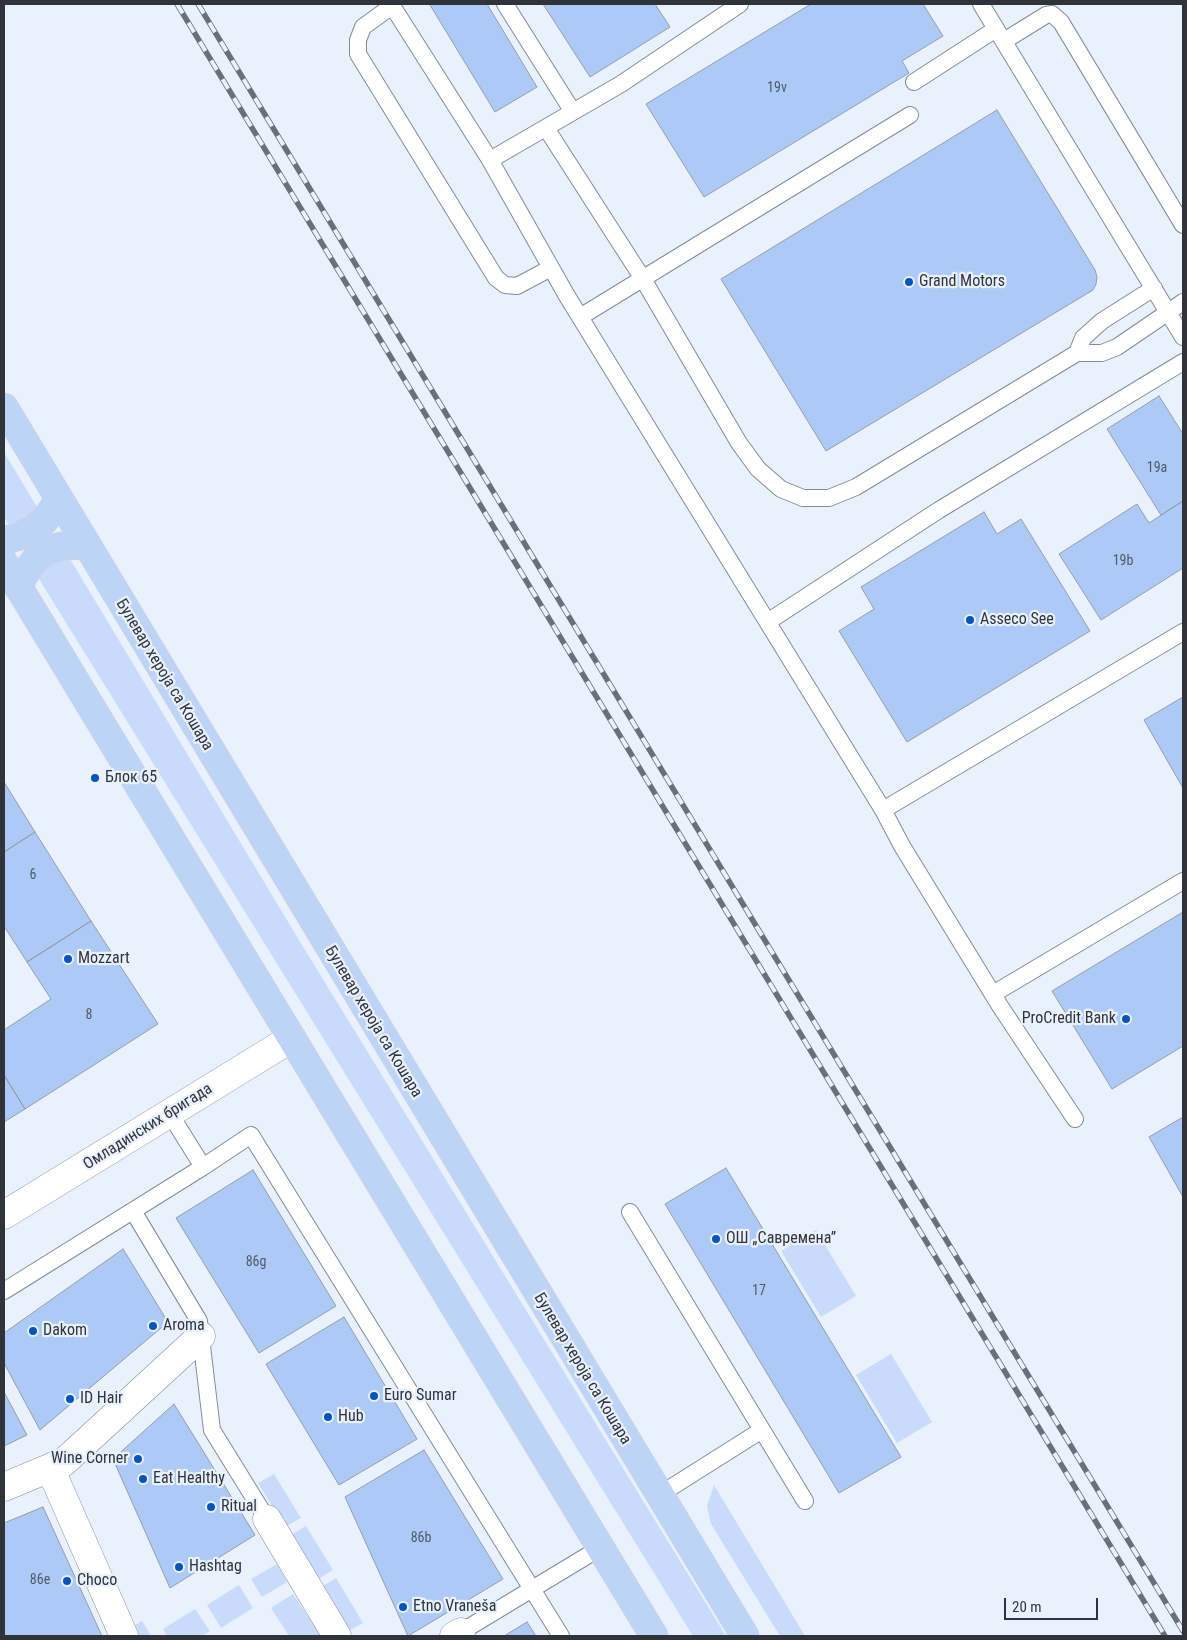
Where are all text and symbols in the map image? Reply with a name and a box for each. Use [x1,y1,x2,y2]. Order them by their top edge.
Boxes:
house number: 19v [767,80,787,96]
place label: Grand Motors [919,272,1005,292]
marker: Grand Motors [903,276,915,288]
house number: 19a [1147,460,1167,476]
house number: 19b [1113,553,1133,569]
street label: Булевар хероја са Кошара [111,596,217,754]
place label: Asseco See [980,610,1054,630]
marker: Asseco See [964,614,976,626]
place label: Блок 65 [105,768,157,788]
marker: Блок 65 [89,772,101,784]
house number: 6 [30,867,36,883]
street label: Булевар хероја са Кошара [320,943,426,1101]
place label: Mozzart [78,949,130,969]
marker: Mozzart [62,953,74,965]
house number: 8 [86,1007,92,1023]
place label: ProCredit Bank [1022,1009,1116,1029]
marker: ProCredit Bank [1120,1013,1132,1025]
street label: Омладинских бригада [80,1080,216,1174]
place label: ОШ „Савремена” [726,1229,836,1249]
marker: ОШ „Савремена” [710,1233,722,1245]
house number: 86g [246,1254,266,1270]
house number: 17 [752,1283,766,1299]
street label: Булевар хероја са Кошара [529,1290,635,1448]
place label: Aroma [163,1316,205,1336]
marker: Aroma [147,1320,159,1332]
place label: Dakom [43,1321,87,1341]
marker: Dakom [27,1325,39,1337]
place label: Euro Sumar [384,1386,457,1406]
place label: ID Hair [80,1389,123,1409]
marker: Euro Sumar [368,1390,380,1402]
marker: ID Hair [64,1393,76,1405]
place label: Hub [338,1407,364,1427]
marker: Hub [322,1411,334,1423]
place label: Wine Corner [51,1449,128,1469]
marker: Wine Corner [132,1453,144,1465]
place label: Eat Healthy [153,1469,225,1489]
marker: Eat Healthy [137,1473,149,1485]
place label: Ritual [221,1497,257,1517]
marker: Ritual [205,1501,217,1513]
house number: 86b [411,1530,431,1546]
place label: Hashtag [189,1557,242,1577]
marker: Hashtag [173,1561,185,1573]
place label: Choco [77,1571,117,1591]
house number: 86e [30,1572,50,1588]
marker: Choco [61,1575,73,1587]
scale bar [1007,1588,1101,1620]
place label: Etno Vraneša [413,1597,496,1617]
text: 20 m [1012,1598,1042,1616]
marker: Etno Vraneša [397,1601,409,1613]

